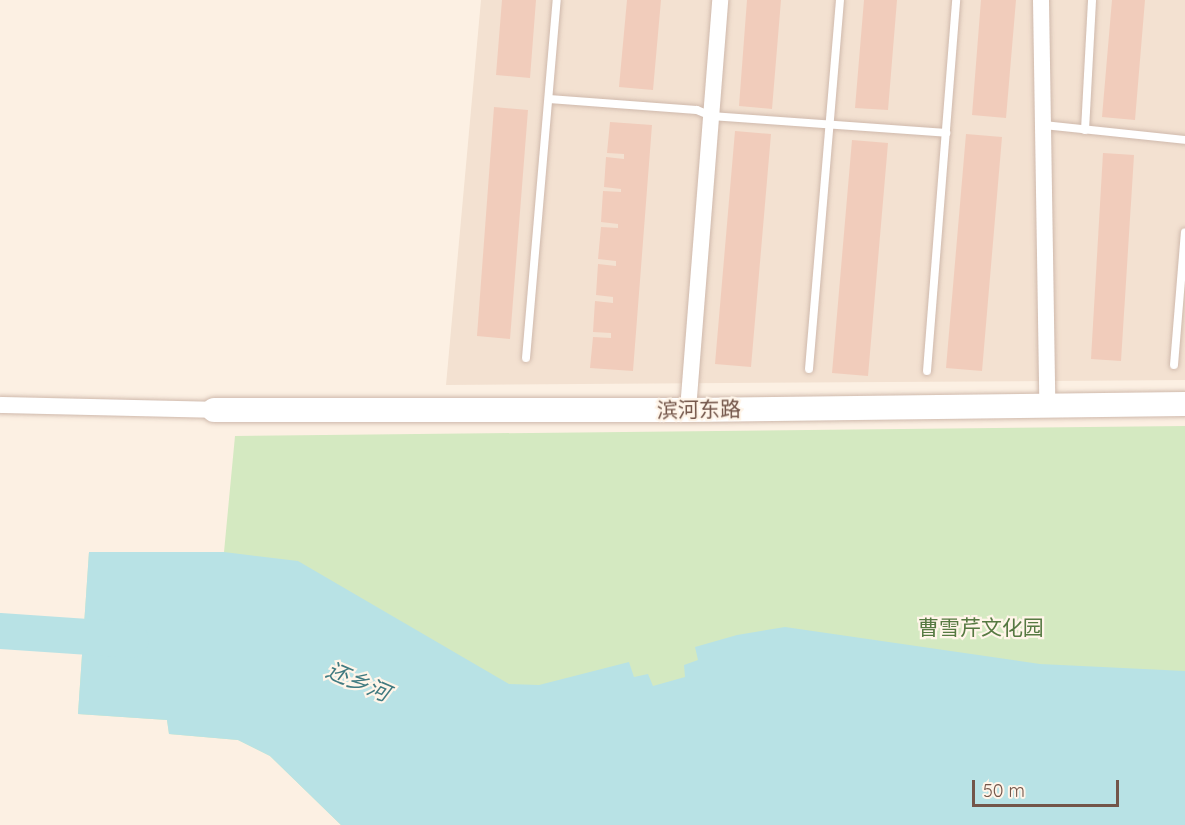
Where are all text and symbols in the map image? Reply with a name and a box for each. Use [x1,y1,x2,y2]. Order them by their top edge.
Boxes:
street label: 滨河东路 [657,396,741,422]
park label: 曹雪芹文化园 [918,614,1044,640]
water label: 还乡河 [322,657,394,707]
scale bar [975,768,1122,806]
text: 50 m [983,779,1025,802]

